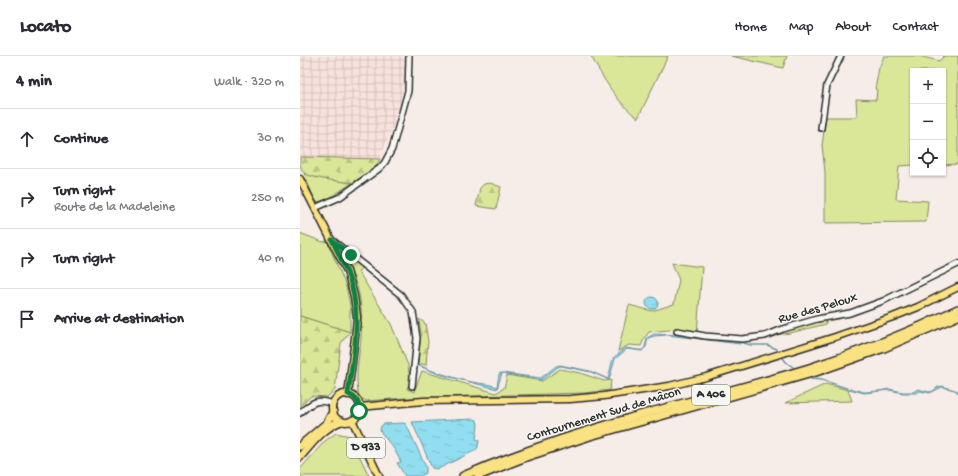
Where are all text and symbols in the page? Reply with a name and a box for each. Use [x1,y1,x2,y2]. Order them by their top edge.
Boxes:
text: Locato [20,16,71,39]
text: Home [735,19,767,36]
text: Map [789,19,813,36]
text: About [835,19,871,36]
text: Contact [893,19,938,36]
map controls [910,68,946,176]
button: + [910,68,946,104]
text: 4 min [16,72,52,92]
text: Walk · 320 m [214,75,284,90]
button: − [910,104,946,140]
icon: ahead [16,128,38,150]
text: Continue [54,130,108,148]
text: 30 m [258,131,284,146]
button: locate [910,140,946,176]
text: Turn right [54,182,114,200]
icon: right [16,188,38,210]
text: 250 m [251,191,284,206]
text: Route de la Madeleine [54,200,175,215]
route end [342,246,360,264]
icon: right [16,248,38,270]
text: Turn right [54,250,114,268]
text: 40 m [258,251,284,266]
street label: Rue des Peloux [777,291,859,327]
icon: arrive [16,308,38,330]
text: Arrive at destination [54,310,184,328]
street label: Contournement Sud de Mâcon [525,383,683,446]
road number: A 406 [692,385,730,405]
route start [350,402,368,420]
road number: D 933 [347,438,385,458]

